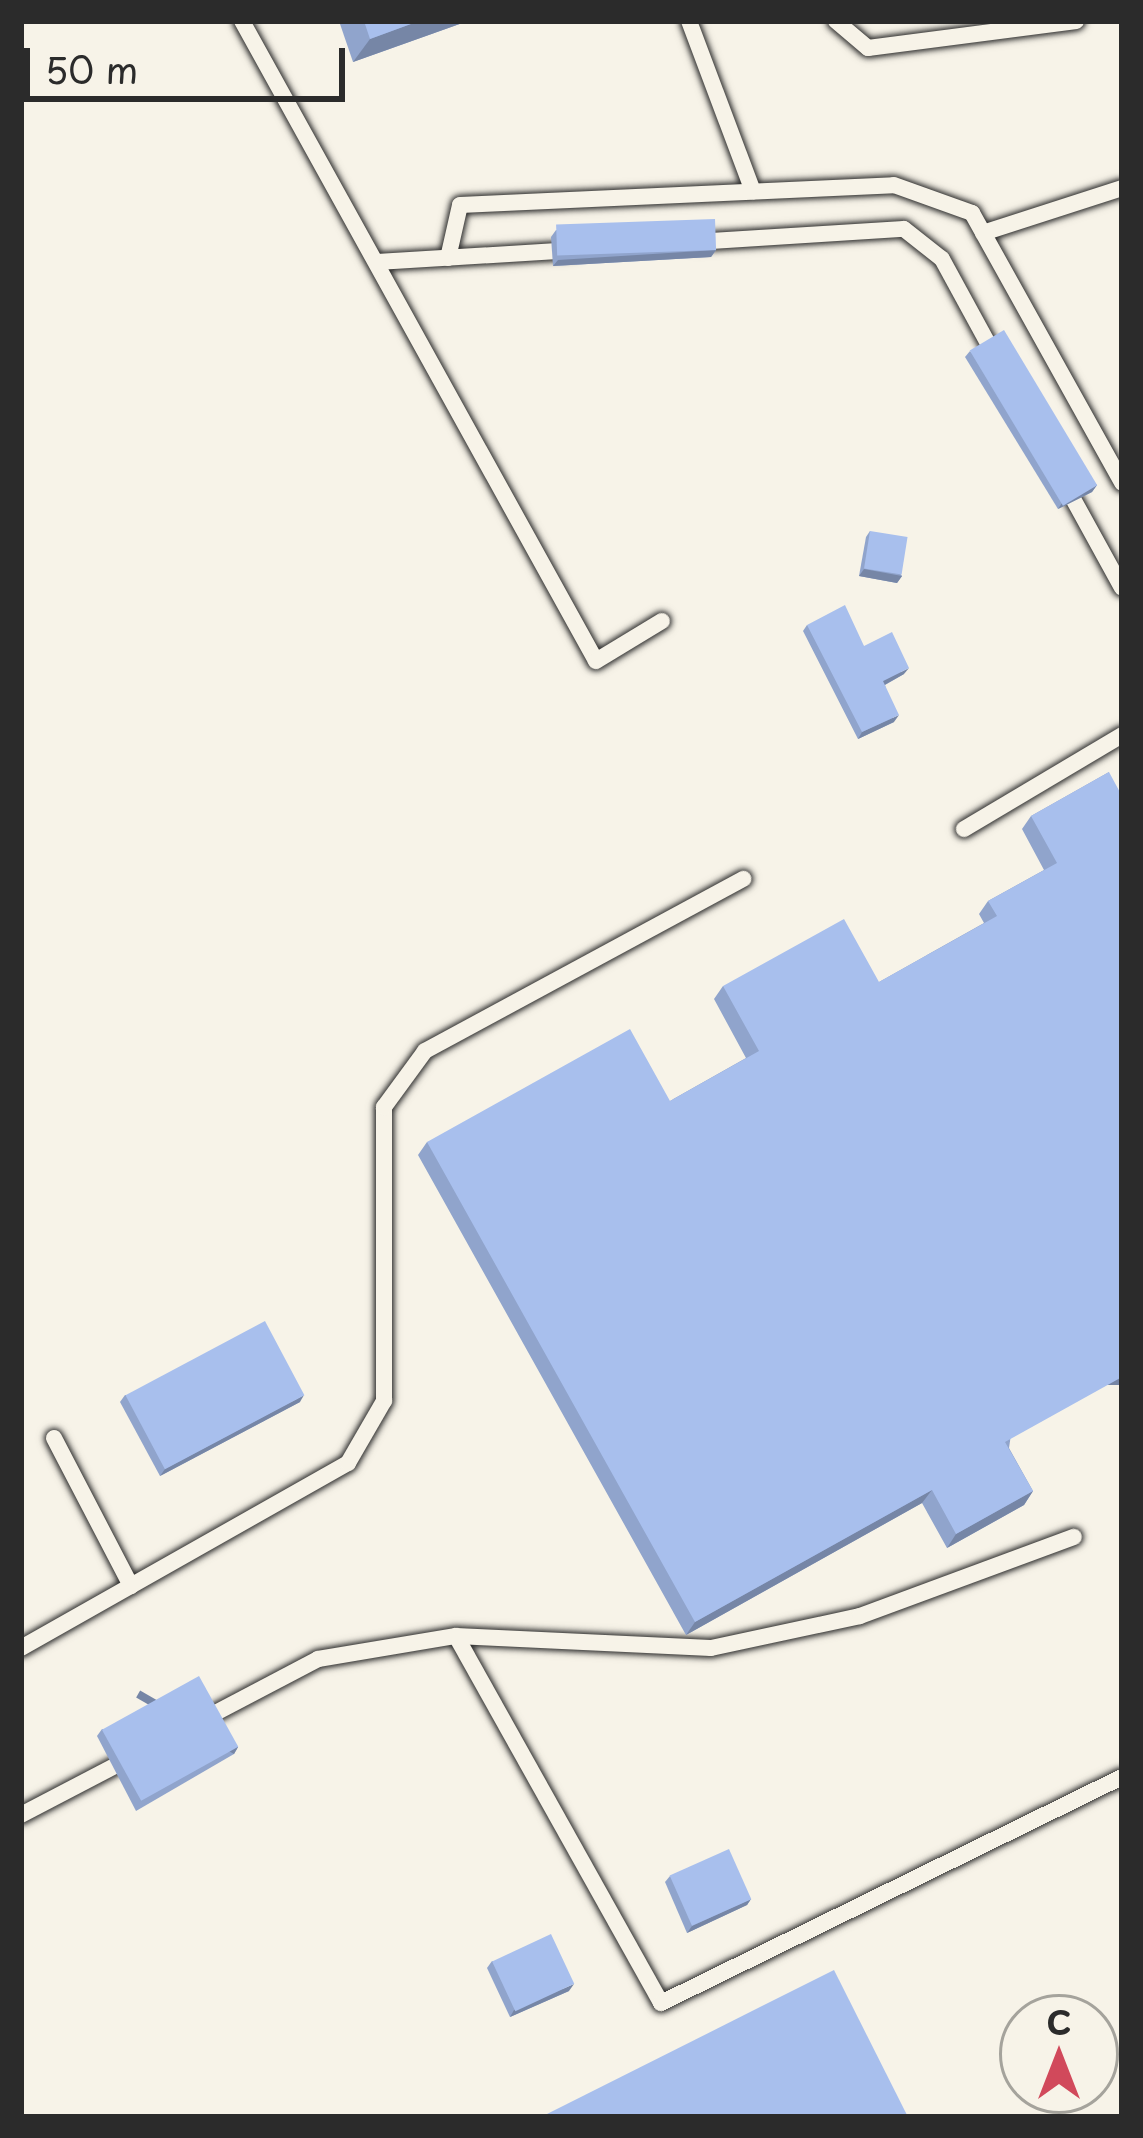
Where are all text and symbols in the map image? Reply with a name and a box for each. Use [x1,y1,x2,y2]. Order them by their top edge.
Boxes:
scale bar [30,24,351,98]
text: 50 m [45,42,138,96]
north arrow [999,1994,1119,2114]
text: С [1047,1996,1071,2046]

